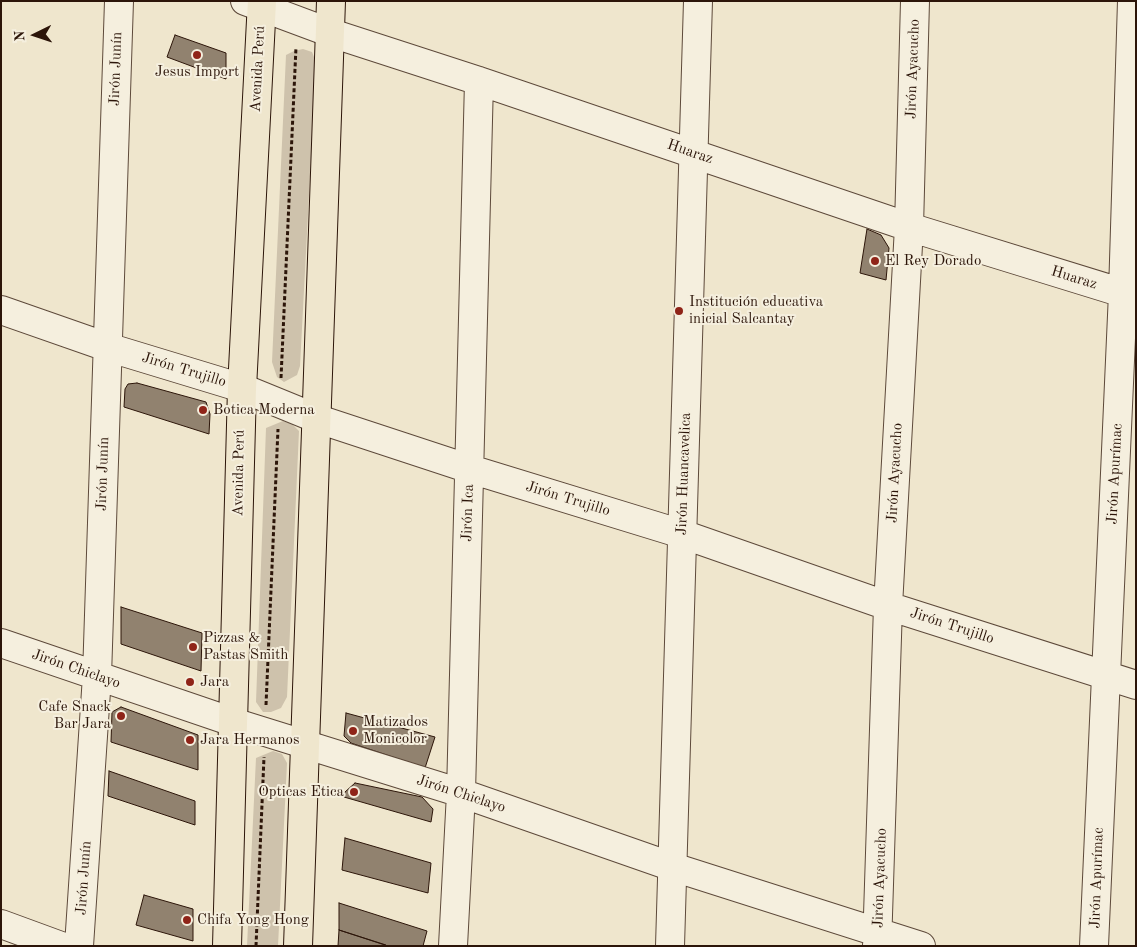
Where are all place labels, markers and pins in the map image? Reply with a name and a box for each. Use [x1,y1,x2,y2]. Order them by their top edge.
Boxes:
marker: Jesus Import [191,49,203,61]
place label: Jesus Import [155,63,239,81]
place label: El Rey Dorado [885,252,981,270]
marker: El Rey Dorado [869,255,881,267]
place label: Institución educativa inicial Salcantay [689,293,823,328]
marker: Institución educativa inicial Salcantay [673,305,685,317]
place label: Botica Moderna [213,401,315,419]
marker: Botica Moderna [197,404,209,416]
place label: Pizzas & Pastas Smith [203,629,288,664]
marker: Pizzas & Pastas Smith [187,641,199,653]
place label: Jara [200,673,229,691]
marker: Jara [184,676,196,688]
place label: Cafe Snack Bar Jara [38,698,111,733]
marker: Cafe Snack Bar Jara [115,710,127,722]
place label: Matizados Monicolor [363,713,428,748]
marker: Matizados Monicolor [347,725,359,737]
place label: Jara Hermanos [200,731,300,749]
marker: Jara Hermanos [184,734,196,746]
place label: Opticas Etica [258,783,344,801]
marker: Opticas Etica [348,786,360,798]
place label: Chifa Yong Hong [197,911,309,929]
marker: Chifa Yong Hong [181,914,193,926]

